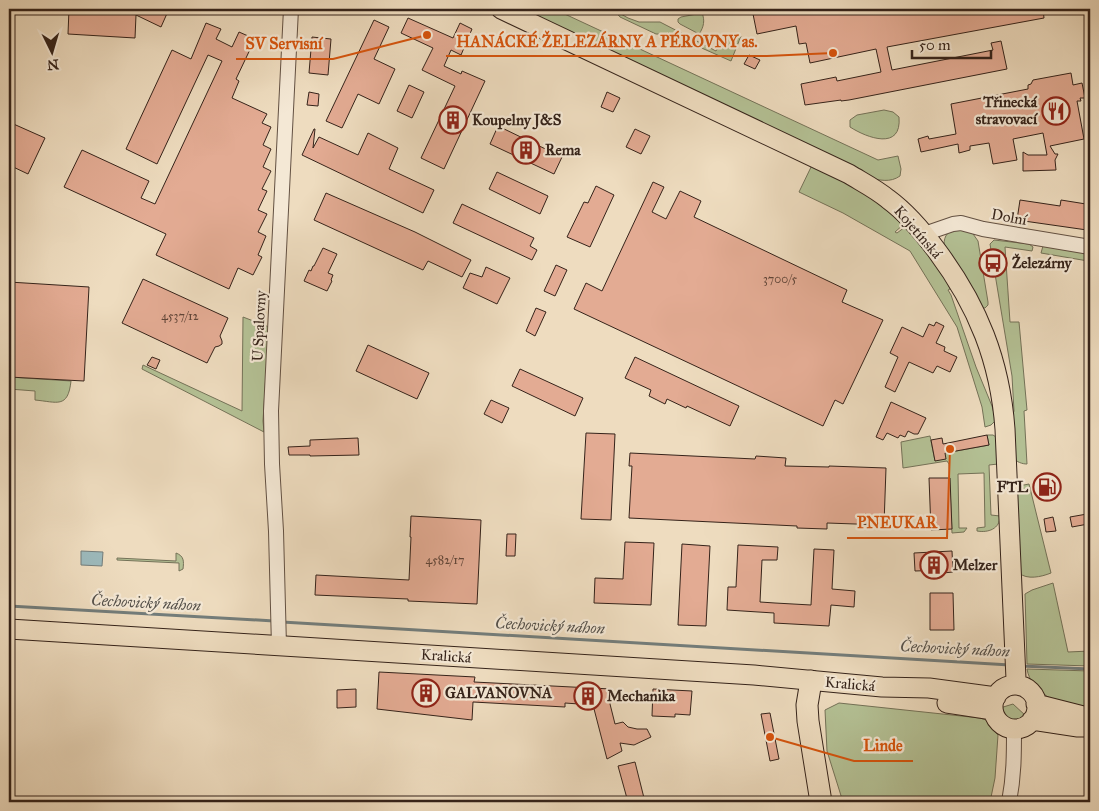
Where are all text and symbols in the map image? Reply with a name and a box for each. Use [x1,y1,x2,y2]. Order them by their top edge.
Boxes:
callout: HANÁCKÉ ŽELEZÁRNY A PÉROVNY as. [446,25,767,56]
north arrow [28,28,78,78]
callout: SV Servisní [236,28,333,59]
scale bar [912,28,990,60]
text: HANÁCKÉ ŽELEZÁRNY A PÉROVNY as. [456,30,758,51]
text: SV Servisní [246,34,324,53]
text: 50 m [919,36,951,54]
text: N [46,55,60,73]
place label: Třinecká stravovací [976,93,1038,128]
restaurant icon: Třinecká stravovací [1041,96,1071,126]
building icon: Koupelny J&S [438,105,468,135]
place label: Koupelny J&S [472,111,562,130]
building icon: Rema [511,135,541,165]
place label: Rema [545,141,581,159]
street label: Kojetínská [890,202,946,263]
street label: Dolní [990,205,1029,229]
bus stop icon: Železárny [978,248,1008,278]
place label: Železárny [1012,253,1073,273]
house number: 3700/5 [763,272,797,286]
street label: U Spalovny [248,289,270,362]
house number: 4537/12 [161,309,199,323]
fuel station icon: FTL [1032,472,1062,502]
place label: FTL [997,478,1029,496]
callout: PNEUKAR [847,507,947,538]
text: PNEUKAR [857,513,938,532]
building icon: Melzer [919,550,949,580]
house number: 4582/17 [426,553,464,567]
place label: Melzer [953,556,998,574]
water label: Čechovický náhon [91,588,202,615]
water label: Čechovický náhon [495,611,606,638]
water label: Čechovický náhon [900,634,1011,661]
street label: Kralická [420,645,472,667]
street label: Kralická [824,673,877,695]
building icon: GALVANOVNA [411,678,441,708]
building icon: Mechanika [573,681,603,711]
place label: GALVANOVNA [445,684,553,702]
place label: Mechanika [607,687,676,705]
callout: Linde [854,730,913,761]
text: Linde [863,736,903,755]

